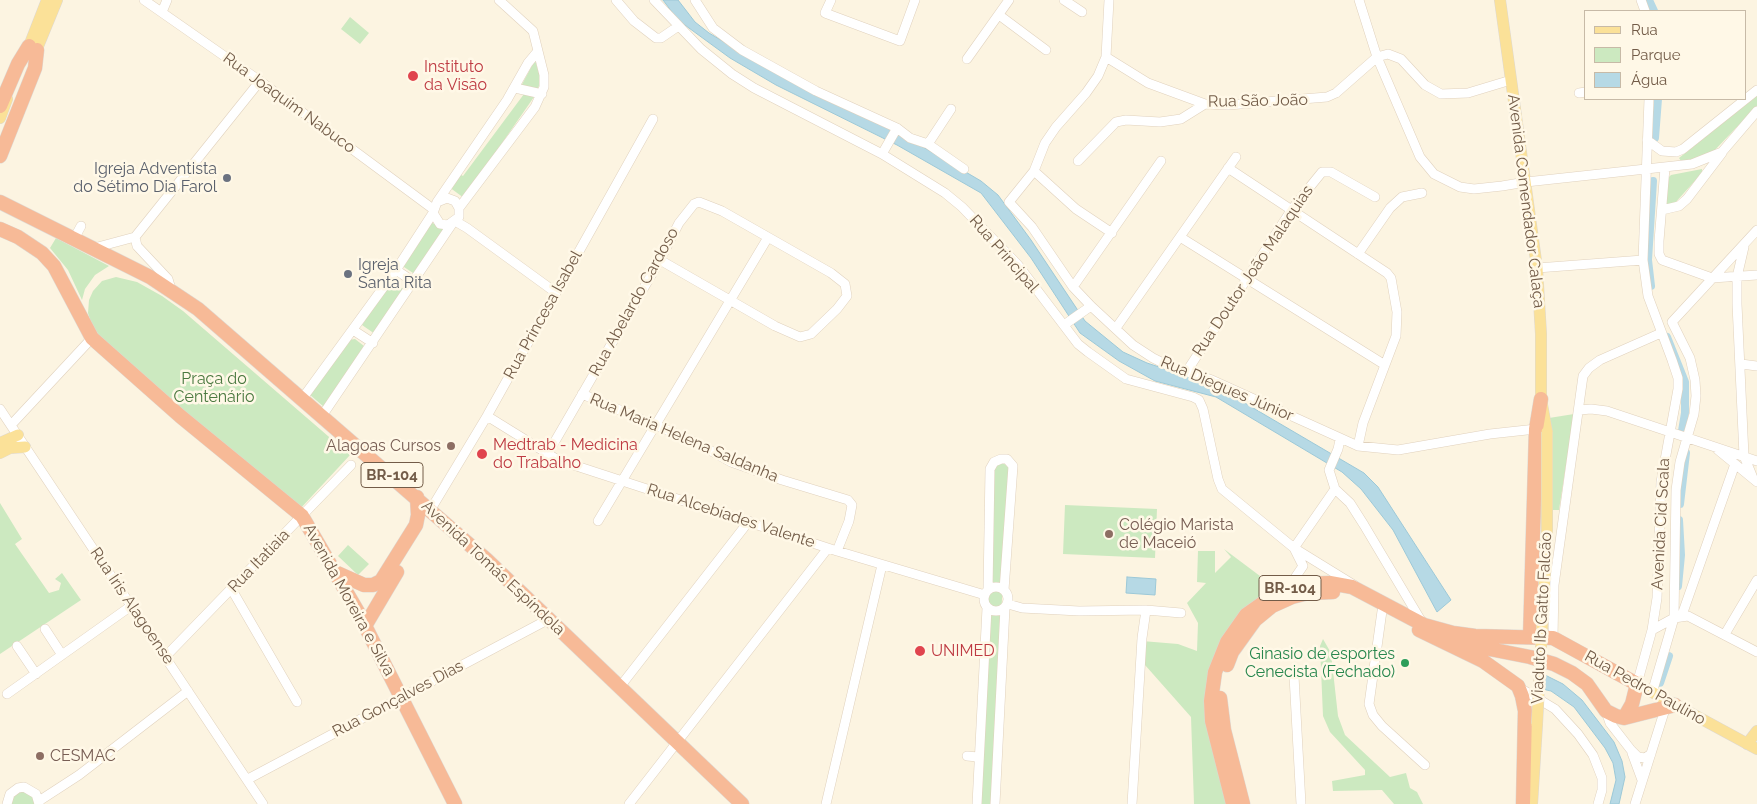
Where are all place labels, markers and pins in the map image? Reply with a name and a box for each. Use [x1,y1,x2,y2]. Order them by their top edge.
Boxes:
place label: Instituto da Visão [424,57,487,95]
marker: Instituto da Visão [406,69,420,83]
place label: Igreja Adventista do Sétimo Dia Farol [73,159,217,197]
marker: Igreja Adventista do Sétimo Dia Farol [221,172,233,184]
place label: Igreja Santa Rita [358,255,432,293]
marker: Igreja Santa Rita [342,268,354,280]
place label: Medtrab - Medicina do Trabalho [493,435,638,473]
place label: Alagoas Cursos [326,436,441,456]
marker: Alagoas Cursos [445,440,457,452]
marker: Medtrab - Medicina do Trabalho [475,447,489,461]
place label: Colégio Marista de Maceió [1119,515,1234,553]
marker: Colégio Marista de Maceió [1103,528,1115,540]
place label: UNIMED [931,641,995,661]
marker: UNIMED [913,644,927,658]
place label: Ginasio de esportes Cenecista (Fechado) [1245,644,1395,682]
marker: Ginasio de esportes Cenecista (Fechado) [1399,657,1411,669]
place label: CESMAC [50,746,116,766]
marker: CESMAC [34,750,46,762]

